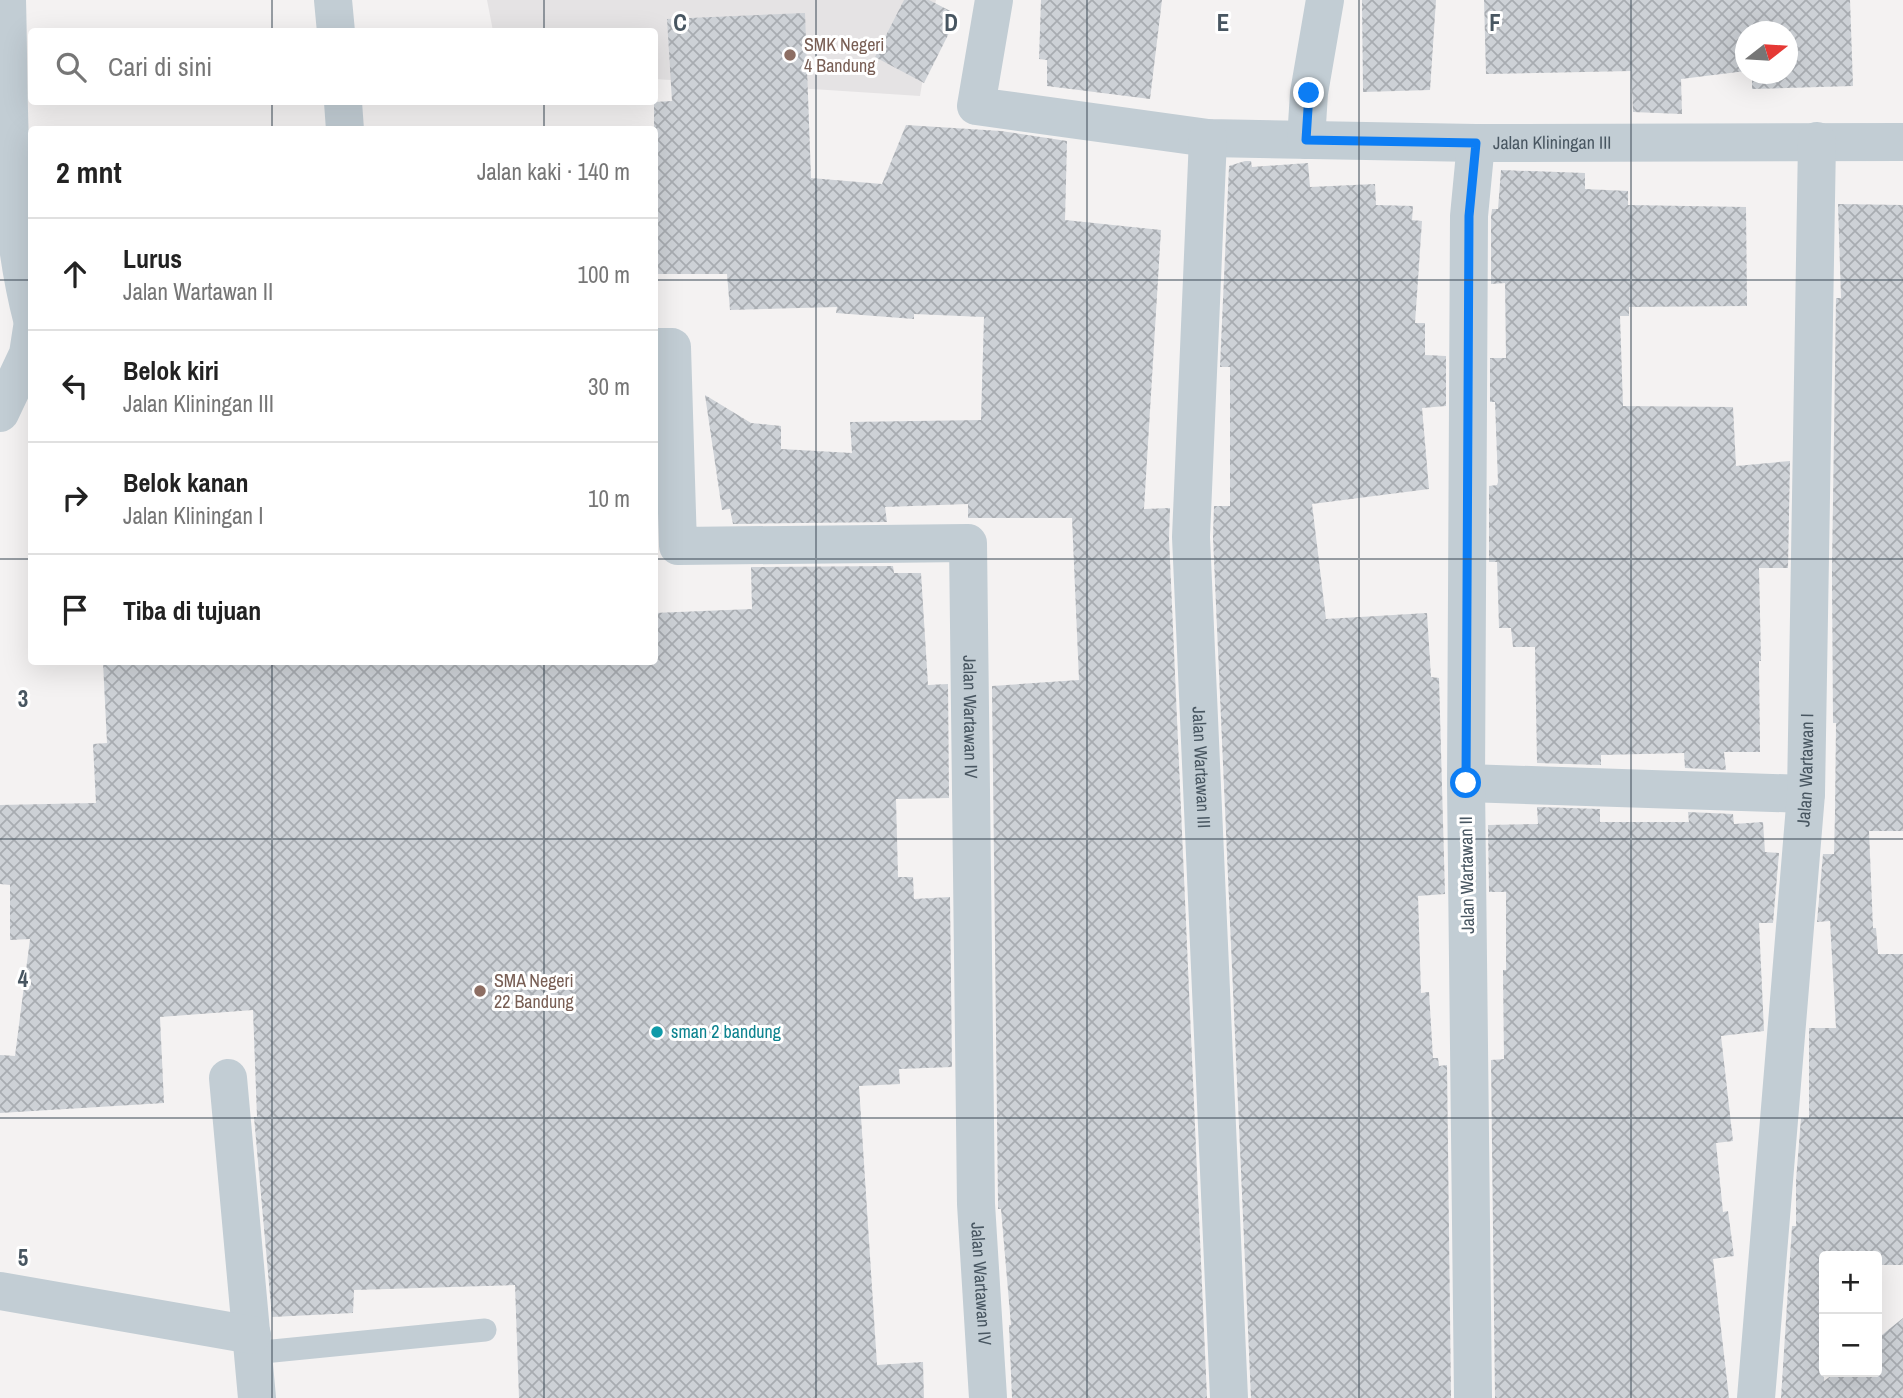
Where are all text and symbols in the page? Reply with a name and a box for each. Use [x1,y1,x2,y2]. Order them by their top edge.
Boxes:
text: C [673,7,687,38]
text: D [944,7,958,38]
text: E [1217,7,1229,38]
text: F [1489,7,1501,38]
north arrow [1735,21,1798,84]
search box [28,28,658,105]
place label: SMK Negeri 4 Bandung [804,32,884,78]
marker: SMK Negeri 4 Bandung [782,47,798,63]
icon: search [52,48,90,86]
text: Cari di sini [108,49,212,84]
route end [1293,77,1324,108]
street label: Jalan Kliningan III [1493,130,1611,155]
text: 2 mnt [56,152,122,192]
text: Jalan kaki · 140 m [477,156,630,187]
text: Lurus [123,241,182,276]
icon: ahead [56,255,94,293]
text: 100 m [578,259,630,290]
text: Jalan Wartawan II [123,276,273,307]
text: Belok kiri [123,353,219,388]
icon: left [56,367,94,405]
text: 30 m [588,371,630,402]
text: Jalan Kliningan III [123,388,274,419]
text: Belok kanan [123,465,249,500]
icon: right [56,479,94,517]
text: 10 m [588,483,630,514]
text: Jalan Kliningan I [123,500,264,531]
icon: arrive [56,591,94,629]
text: Tiba di tujuan [123,593,261,628]
street label: Jalan Wartawan IV [957,655,984,779]
text: 3 [18,683,28,714]
street label: Jalan Wartawan III [1186,706,1217,829]
street label: Jalan Wartawan I [1790,713,1819,828]
route start [1450,767,1481,798]
street label: Jalan Wartawan II [1453,816,1480,934]
text: 4 [18,963,29,994]
place label: SMA Negeri 22 Bandung [494,968,574,1014]
marker: SMA Negeri 22 Bandung [472,983,488,999]
place label: sman 2 bandung [671,1019,782,1044]
marker: sman 2 bandung [649,1024,665,1040]
street label: Jalan Wartawan IV [965,1221,998,1346]
text: 5 [18,1242,28,1273]
map controls [1819,1251,1882,1377]
button: + [1819,1251,1882,1314]
button: − [1819,1314,1882,1377]

